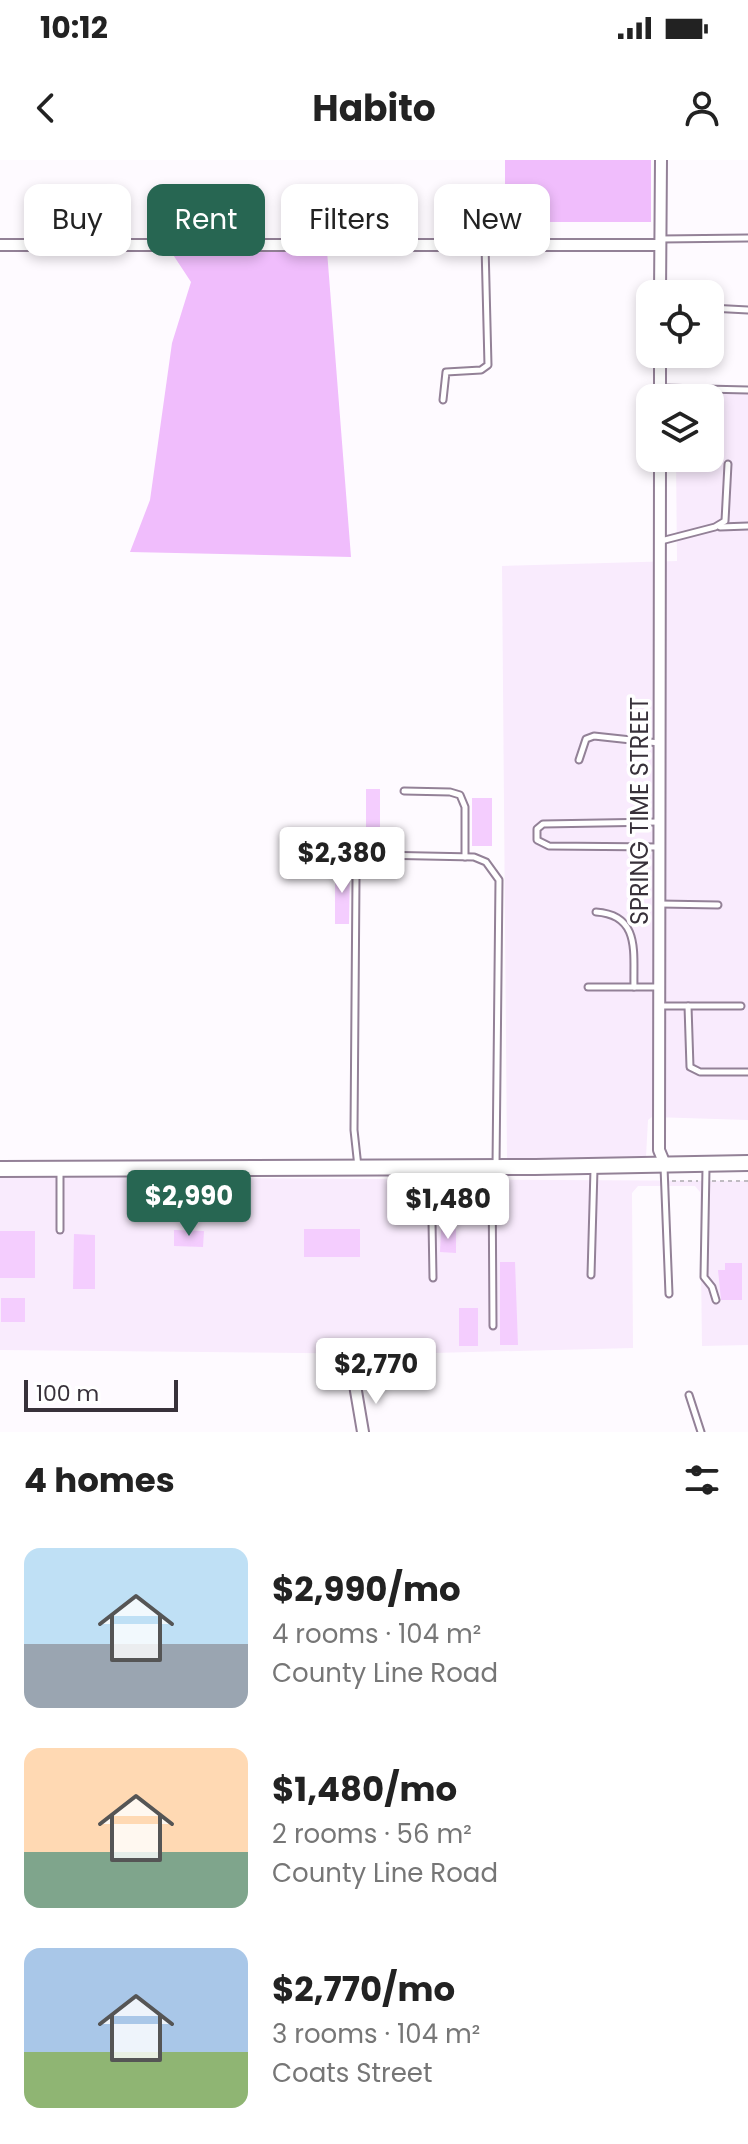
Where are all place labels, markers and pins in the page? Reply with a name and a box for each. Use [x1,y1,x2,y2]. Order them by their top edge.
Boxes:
pin: $2,380 [277,827,407,895]
pin: $2,990 [124,1170,254,1238]
pin: $1,480 [383,1173,513,1241]
pin: $2,770 [311,1338,441,1406]

